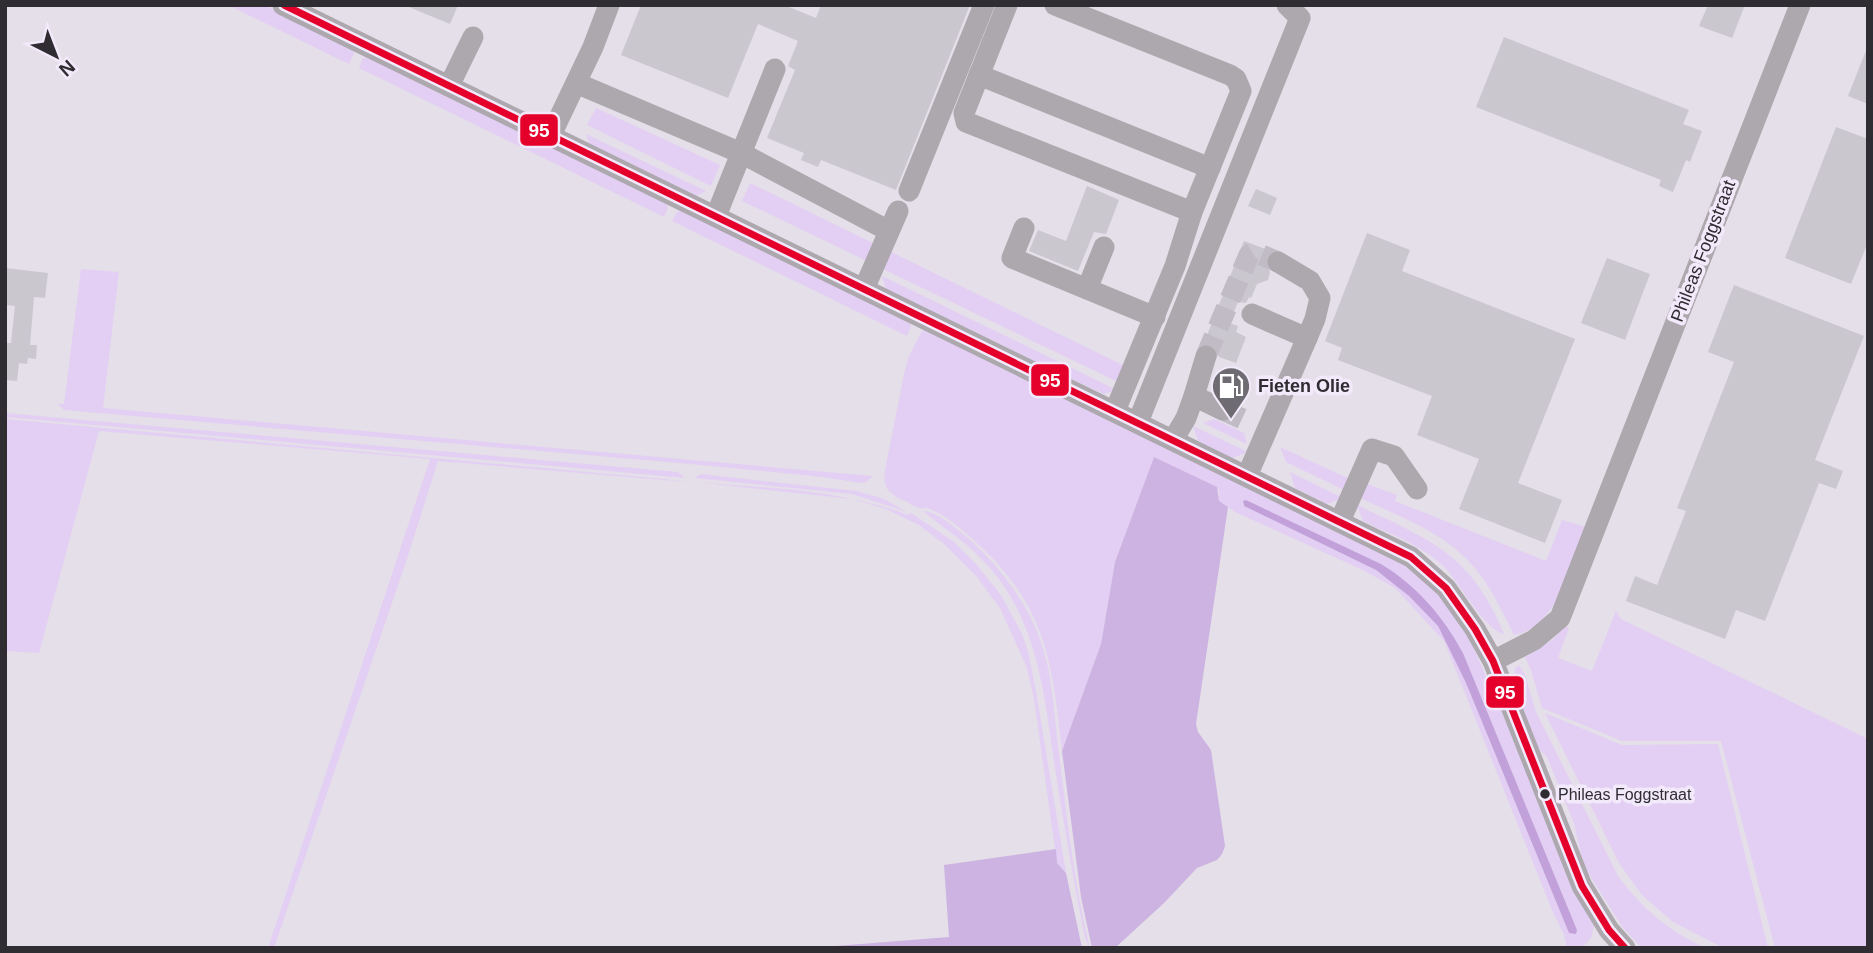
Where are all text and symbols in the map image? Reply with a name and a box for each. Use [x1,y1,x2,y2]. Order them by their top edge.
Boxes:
north arrow [21,21,91,91]
text: N [55,56,79,81]
line badge: 95 [519,113,559,147]
text: 95 [528,120,550,141]
street label: Phileas Foggstraat [1667,177,1739,325]
line badge: 95 [1030,363,1070,397]
fuel station icon: Fieten Olie [1210,365,1252,420]
text: 95 [1039,370,1061,391]
place label: Fieten Olie [1258,376,1350,396]
line badge: 95 [1485,675,1525,709]
text: 95 [1494,682,1516,703]
place label: Phileas Foggstraat [1558,786,1692,803]
marker: Phileas Foggstraat [1538,787,1552,801]

